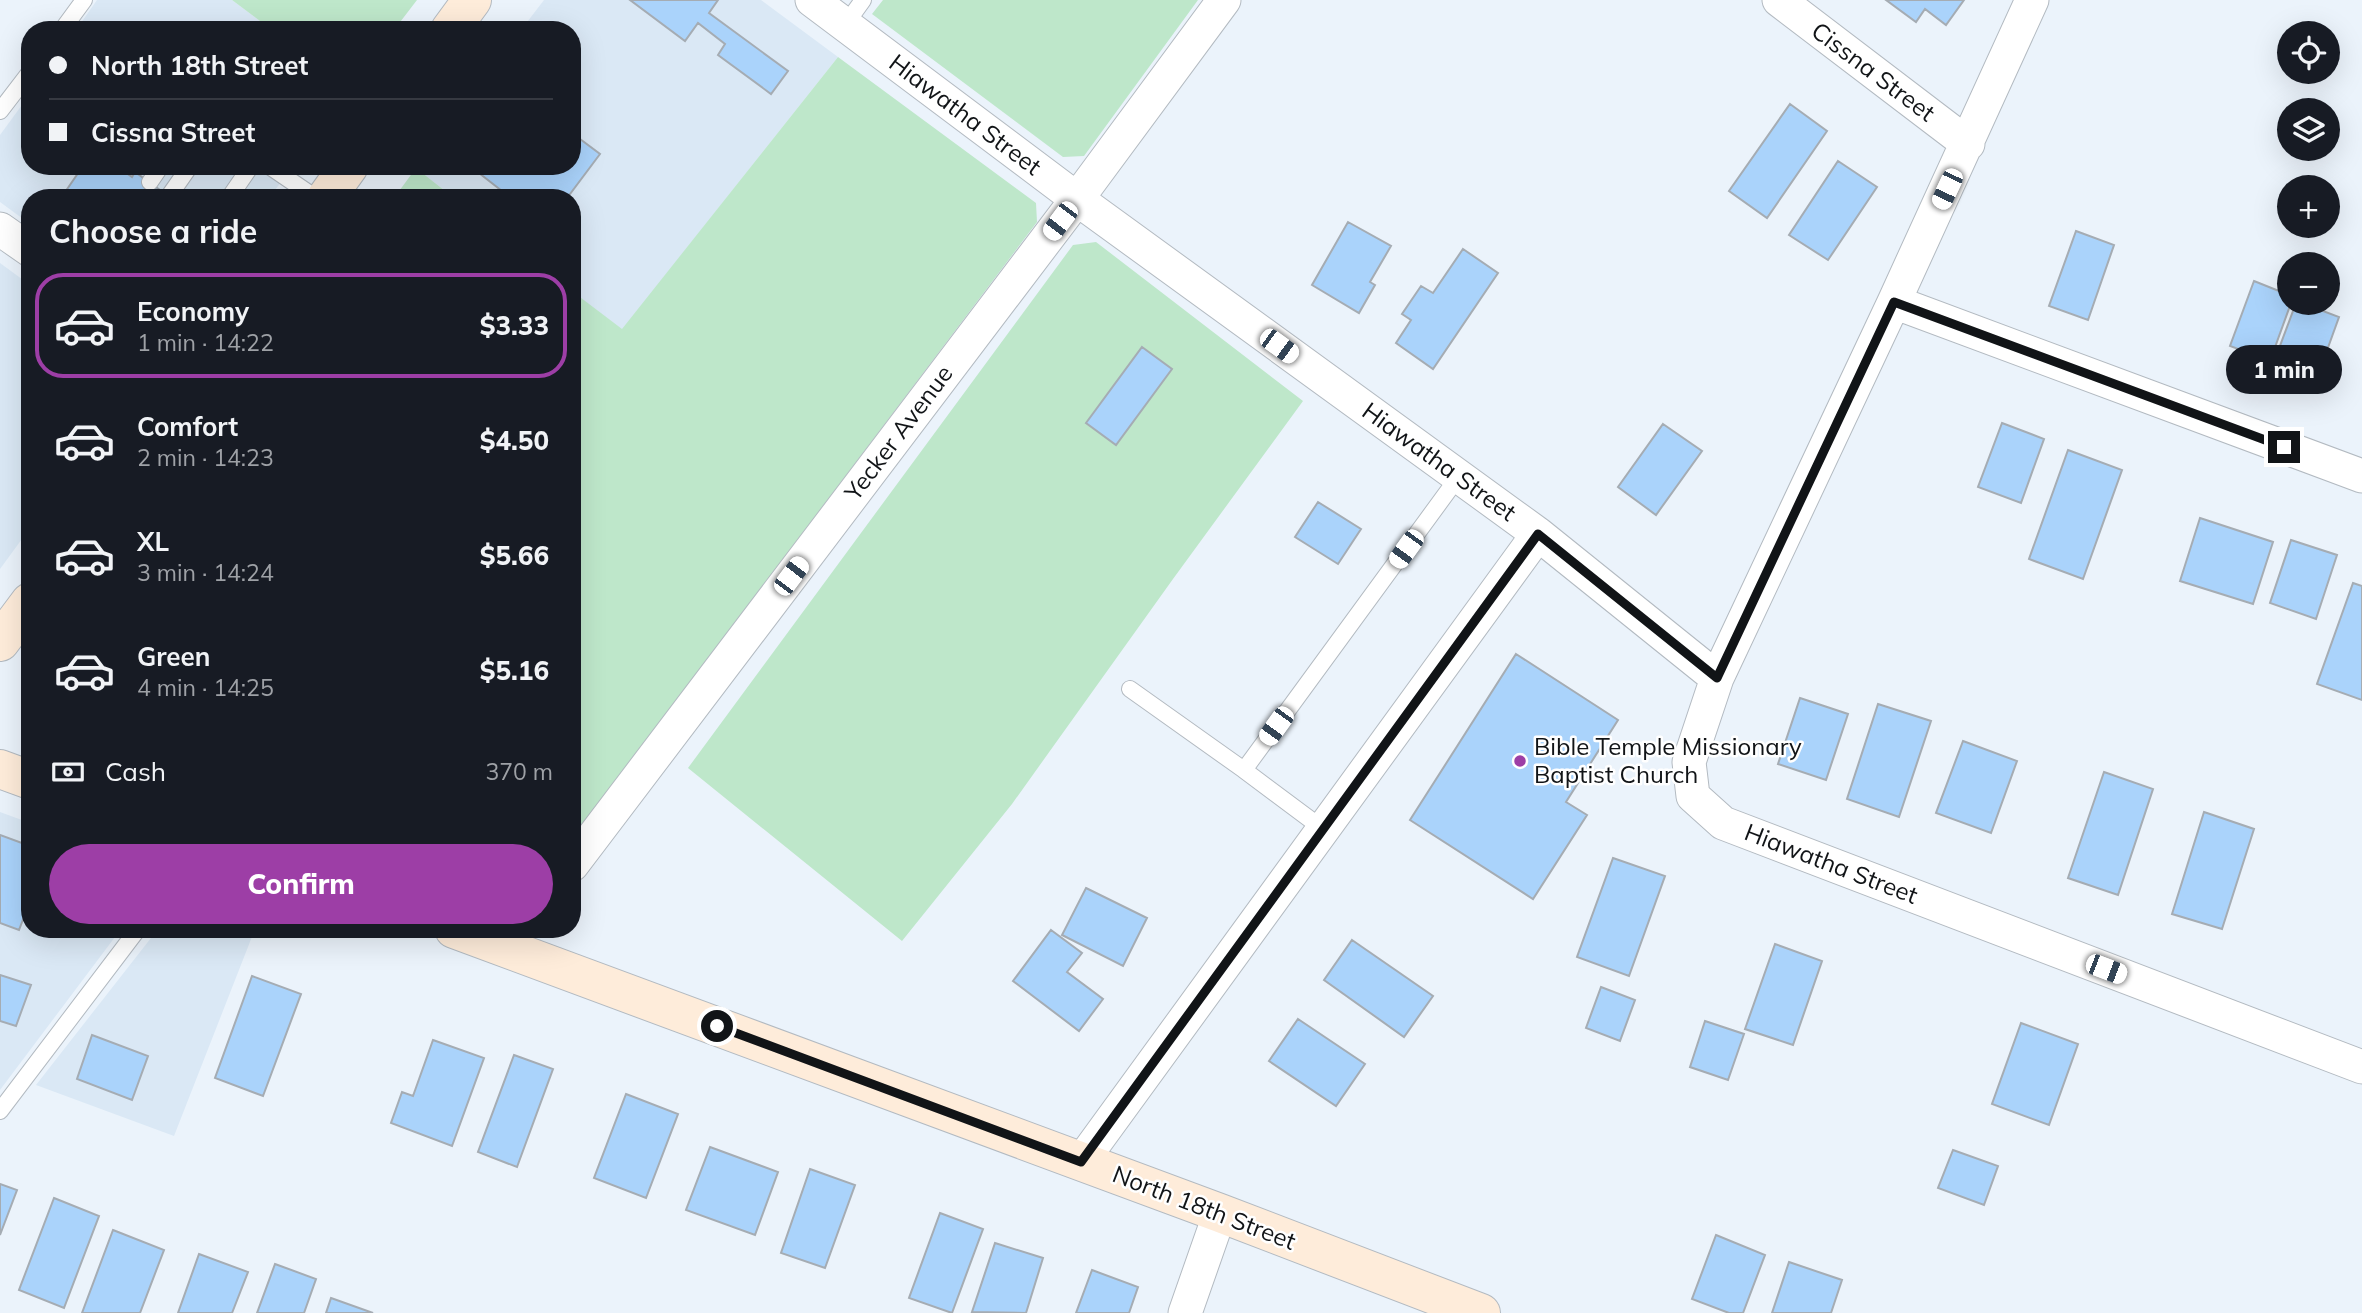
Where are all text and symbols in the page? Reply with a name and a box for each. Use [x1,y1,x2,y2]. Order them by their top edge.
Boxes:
street label: Cissna Street [1806,15,1941,127]
map controls [2277,21,2340,315]
button: locate [2277,21,2340,84]
street label: Hiawatha Street [884,47,1048,181]
text: North 18th Street [91,49,308,82]
button: layers [2277,98,2340,161]
text: Cissna Street [91,116,255,149]
car [1929,166,1966,212]
button: + [2277,175,2340,238]
car [1039,198,1082,244]
text: Choose a ride [49,211,257,251]
button: − [2277,252,2340,315]
icon: car [53,294,116,357]
text: Economy [137,295,249,328]
text: $3.33 [480,309,549,342]
car [1256,325,1303,367]
text: 1 min · 14:22 [137,328,274,357]
callout: 1 min [2226,346,2342,394]
text: 1 min [2253,355,2315,384]
street label: Yecker Avenue [837,359,959,507]
street label: Hiawatha Street [1357,395,1522,527]
icon: car [53,409,116,472]
text: Comfort [137,410,238,443]
text: $4.50 [480,424,549,457]
route end [2268,431,2300,463]
text: 2 min · 14:23 [137,443,274,472]
icon: car [53,524,116,587]
text: XL [137,525,169,558]
car [1386,526,1427,572]
text: $5.66 [480,539,549,572]
car [770,553,813,599]
text: 3 min · 14:24 [137,558,274,587]
icon: car [53,639,116,702]
text: Green [137,640,210,673]
text: $5.16 [480,654,549,687]
text: 4 min · 14:25 [137,673,274,702]
car [1256,703,1297,749]
place label: Bible Temple Missionary Baptist Church [1534,731,1802,789]
icon: cash [49,753,87,791]
marker: Bible Temple Missionary Baptist Church [1512,753,1528,769]
text: Cash [105,755,166,788]
text: 370 m [485,757,553,786]
street label: Hiawatha Street [1741,816,1922,910]
button: Confirm [49,844,553,924]
car [2083,952,2130,986]
route start [701,1010,733,1042]
street label: North 18th Street [1109,1158,1300,1256]

